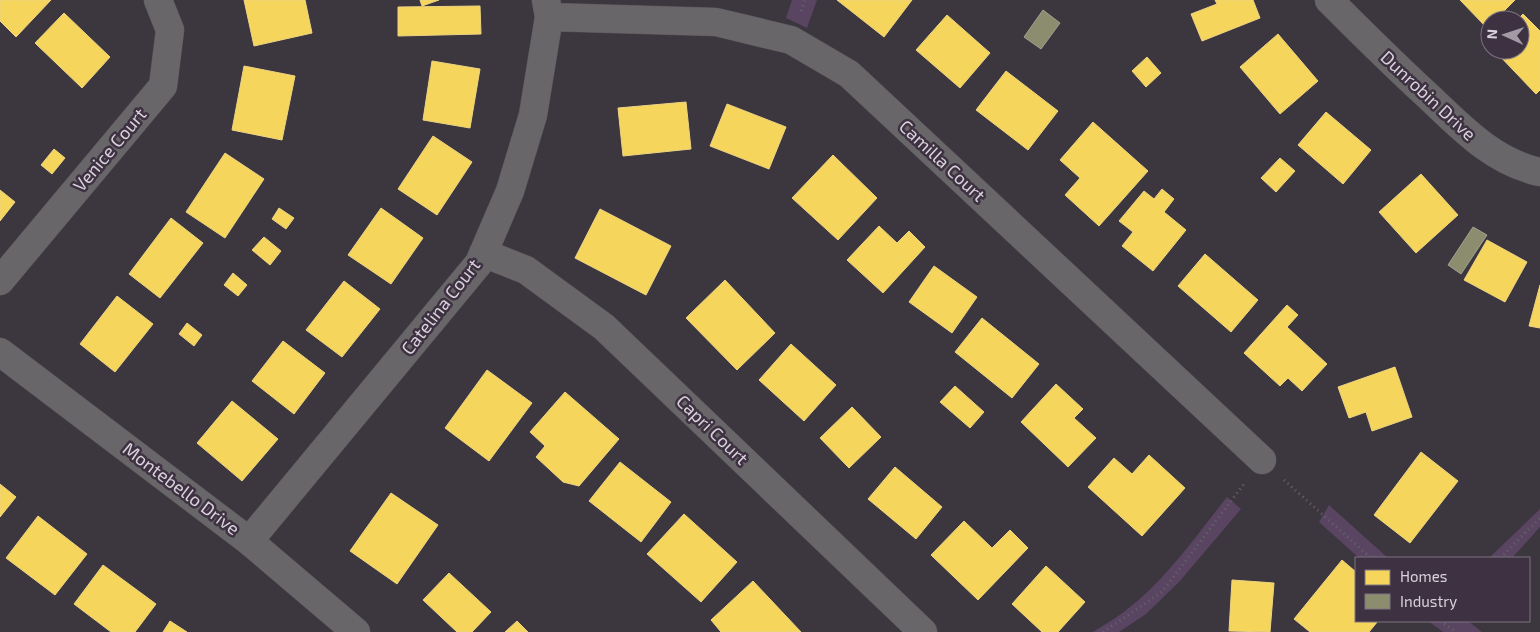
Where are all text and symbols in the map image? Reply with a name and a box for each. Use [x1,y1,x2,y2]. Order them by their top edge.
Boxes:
north arrow [1480,10,1530,60]
text: N [1483,29,1500,40]
street label: Dunrobin Drive [1377,46,1481,145]
street label: Venice Court [68,103,151,196]
street label: Camilla Court [895,115,990,206]
street label: Catelina Court [396,254,485,359]
street label: Capri Court [672,390,753,469]
street label: Montebello Drive [119,437,244,539]
legend [1355,557,1530,622]
text: Homes [1400,567,1447,585]
text: Industry [1400,592,1457,610]

